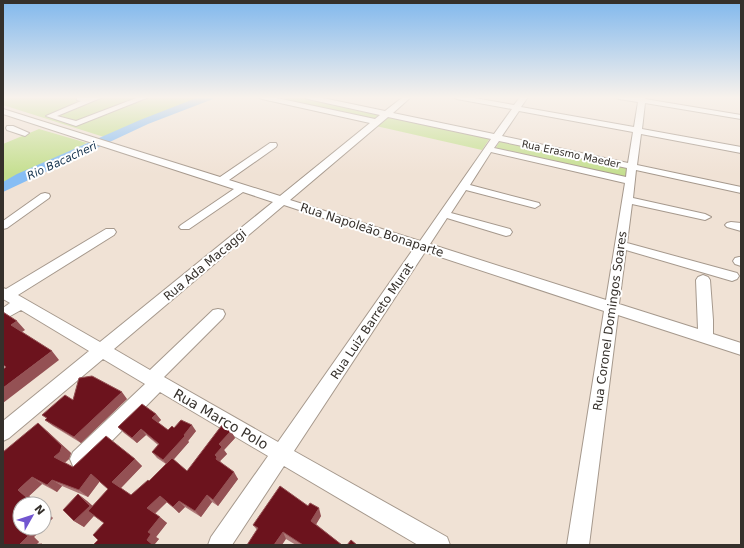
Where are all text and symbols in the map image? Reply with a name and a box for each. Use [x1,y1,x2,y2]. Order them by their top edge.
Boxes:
street label: Rua Erasmo Maeder [521,138,622,170]
water label: Rio Bacacheri [25,139,99,183]
street label: Rua Napoleão Bonaparte [299,200,445,260]
street label: Rua Ada Macaggi [161,226,249,304]
street label: Rua Coronel Domingos Soares [590,230,630,412]
street label: Rua Luiz Barreto Murat [328,260,416,382]
street label: Rua Marco Polo [171,385,271,453]
north arrow [12,496,52,536]
text: N [31,502,47,518]

